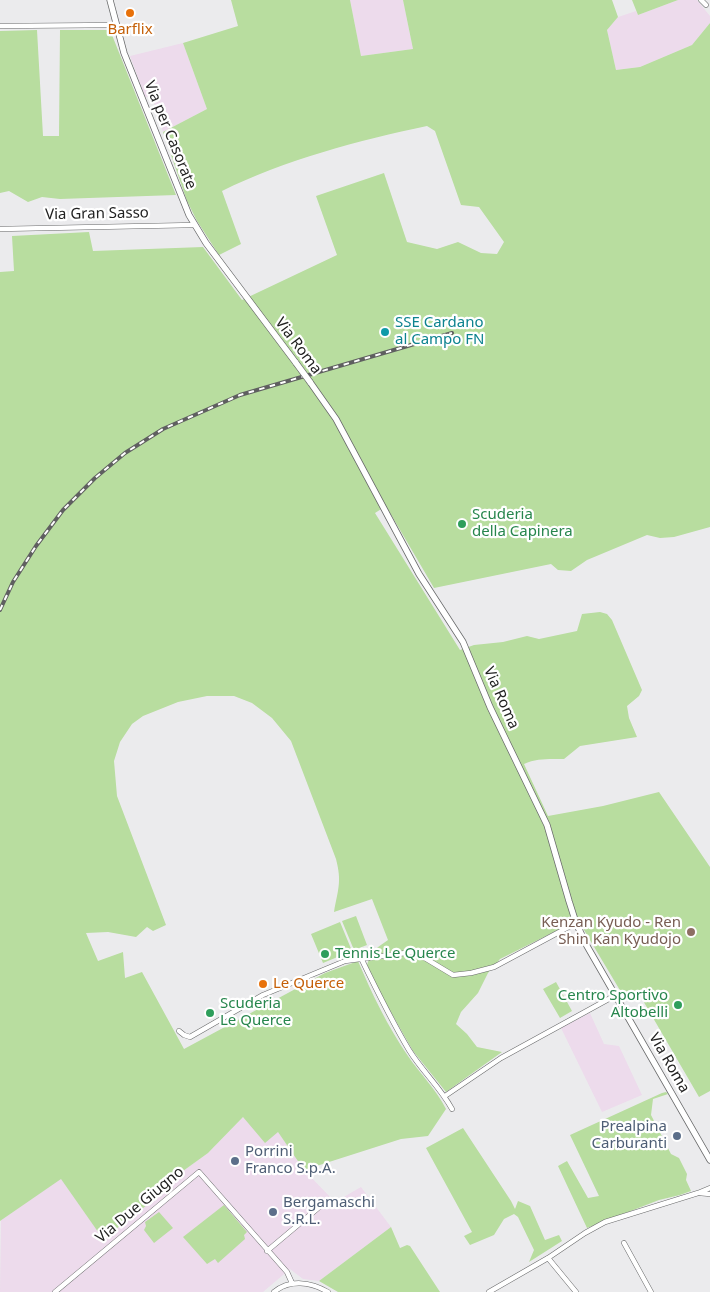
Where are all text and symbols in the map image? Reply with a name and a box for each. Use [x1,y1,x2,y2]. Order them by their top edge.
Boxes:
marker: Barflix [124,7,136,19]
place label: Barflix [107,21,153,39]
street label: Via per Casorate [140,78,200,192]
street label: Via Gran Sasso [45,204,149,224]
street label: Via Roma [271,314,325,378]
place label: SSE Cardano al Campo FN [395,314,484,349]
marker: SSE Cardano al Campo FN [379,326,391,338]
place label: Scuderia della Capinera [472,506,573,541]
marker: Scuderia della Capinera [456,518,468,530]
street label: Via Roma [479,664,523,732]
place label: Kenzan Kyudo - Ren Shin Kan Kyudojo [541,914,681,949]
marker: Kenzan Kyudo - Ren Shin Kan Kyudojo [685,926,697,938]
place label: Tennis Le Querce [335,945,455,963]
marker: Tennis Le Querce [319,948,331,960]
place label: Le Querce [273,975,344,993]
marker: Le Querce [257,978,269,990]
place label: Centro Sportivo Altobelli [558,987,668,1022]
place label: Scuderia Le Querce [220,995,291,1030]
marker: Centro Sportivo Altobelli [672,999,684,1011]
marker: Scuderia Le Querce [204,1007,216,1019]
street label: Via Roma [645,1030,693,1096]
place label: Prealpina Carburanti [592,1118,667,1153]
marker: Prealpina Carburanti [671,1130,683,1142]
place label: Porrini Franco S.p.A. [245,1143,336,1178]
marker: Porrini Franco S.p.A. [229,1155,241,1167]
street label: Via Due Giugno [92,1163,188,1247]
place label: Bergamaschi S.R.L. [283,1194,375,1229]
marker: Bergamaschi S.R.L. [267,1206,279,1218]

